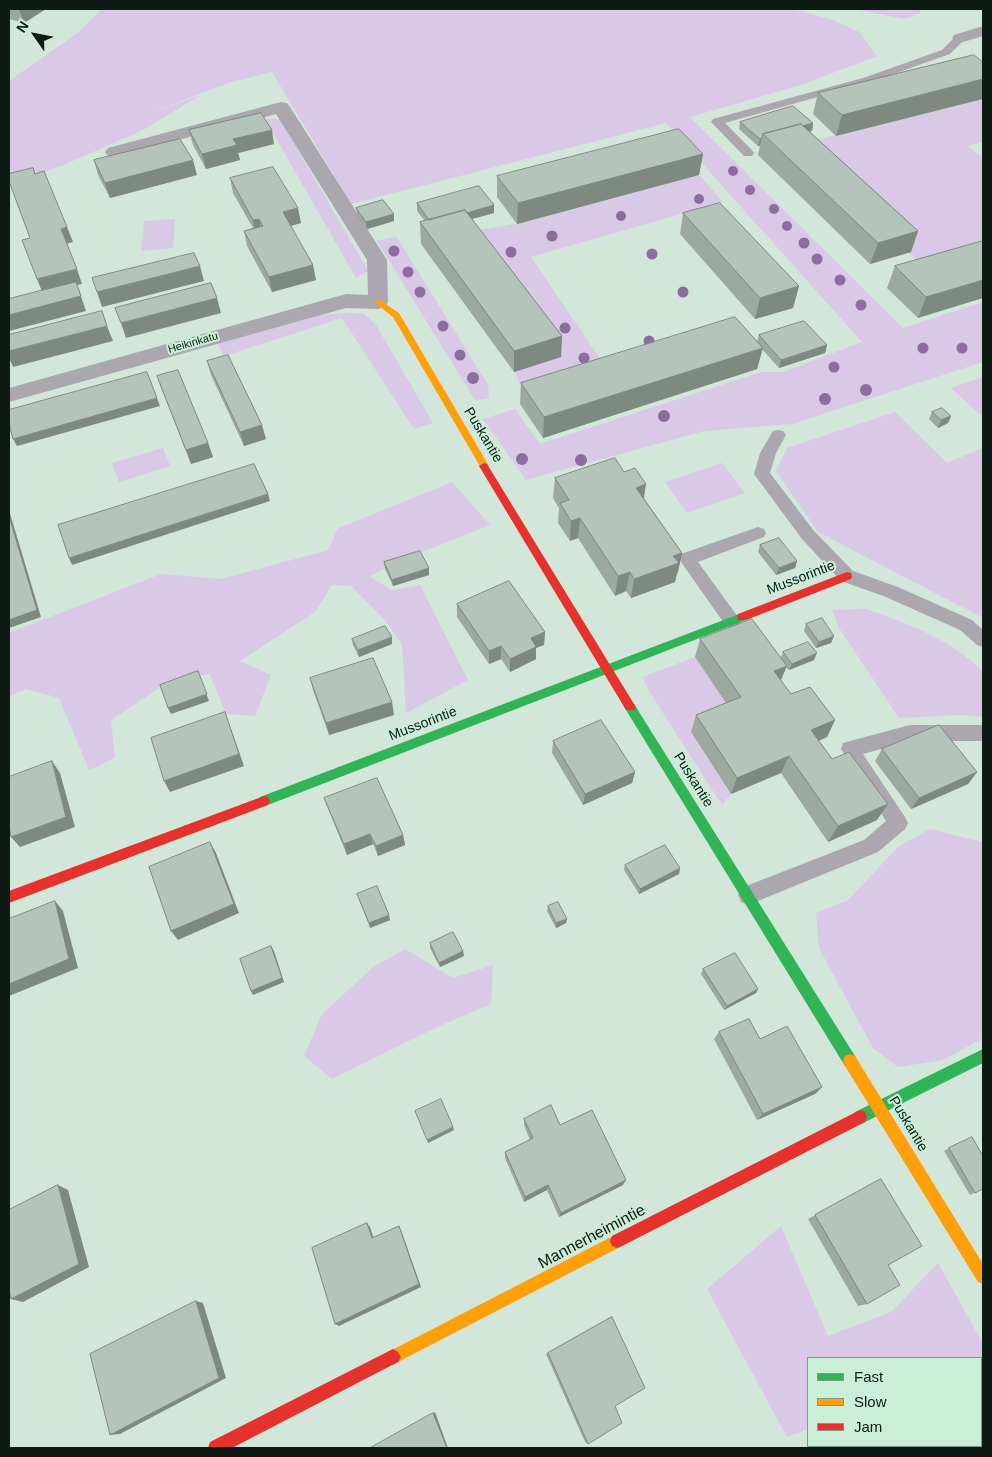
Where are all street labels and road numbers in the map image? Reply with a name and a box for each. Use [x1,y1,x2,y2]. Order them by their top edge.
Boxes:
street label: Heikinkatu [166,330,220,356]
street label: Puskantie [460,404,506,466]
street label: Mussorintie [765,557,837,599]
street label: Mussorintie [387,703,459,745]
street label: Puskantie [670,749,716,811]
street label: Puskantie [885,1093,931,1155]
street label: Mannerheimintie [535,1201,649,1273]

